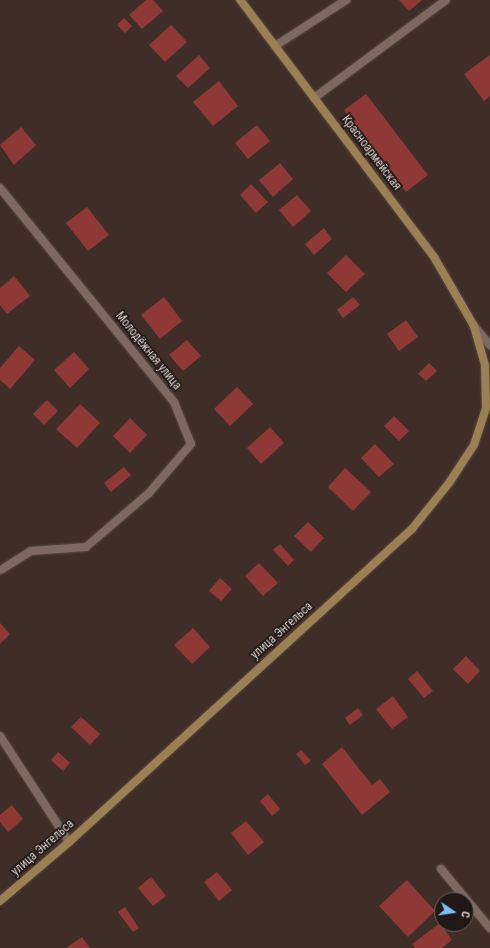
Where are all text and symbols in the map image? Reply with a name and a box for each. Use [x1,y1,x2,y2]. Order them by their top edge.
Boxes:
street label: Красноармейская [338,113,404,193]
street label: Молодёжная улица [112,309,184,393]
street label: улица Энгельса [248,600,316,662]
street label: улица Энгельса [9,817,77,879]
north arrow [434,892,474,932]
text: С [458,910,472,919]

